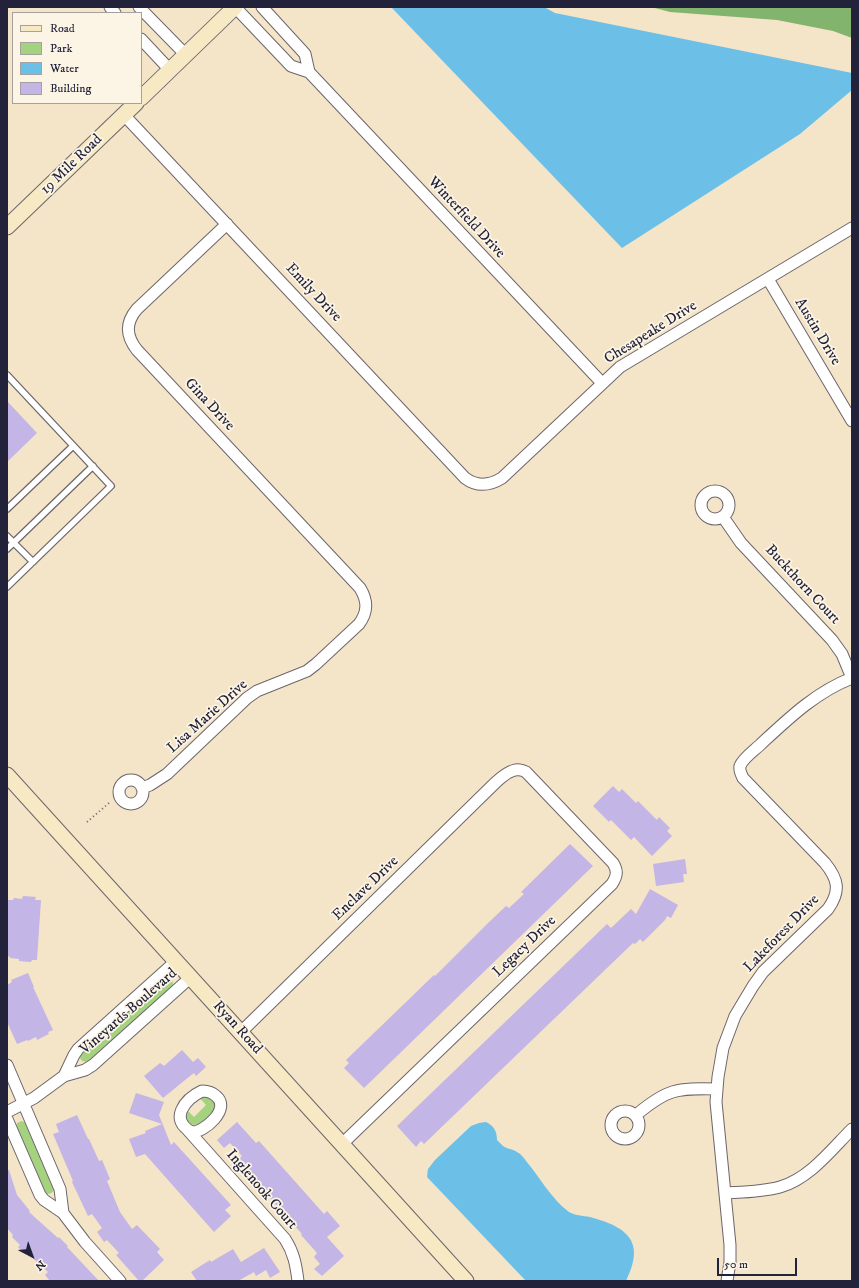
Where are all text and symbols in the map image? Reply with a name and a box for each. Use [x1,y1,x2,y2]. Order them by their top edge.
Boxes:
legend [12,12,142,104]
text: Road [50,21,75,36]
text: Park [50,41,72,56]
text: Water [50,61,79,76]
text: Building [50,81,91,96]
street label: 19 Mile Road [37,131,107,199]
street label: Winterfield Drive [424,173,508,263]
street label: Emily Drive [281,260,345,326]
street label: Austin Drive [790,295,844,369]
street label: Chesapeake Drive [601,297,701,369]
street label: Gina Drive [180,375,238,435]
street label: Buckthorn Court [761,542,843,628]
street label: Lisa Marie Drive [164,676,252,758]
street label: Enclave Drive [329,853,403,925]
street label: Lakeforest Drive [740,891,824,977]
street label: Legacy Drive [490,912,560,982]
street label: Vineyards Boulevard [77,965,181,1059]
street label: Ryan Road [208,998,266,1058]
street label: Inglenook Court [221,1146,301,1234]
north arrow [12,1236,52,1276]
scale bar [719,1250,799,1276]
text: N [32,1257,48,1273]
text: 50 m [724,1257,748,1272]

